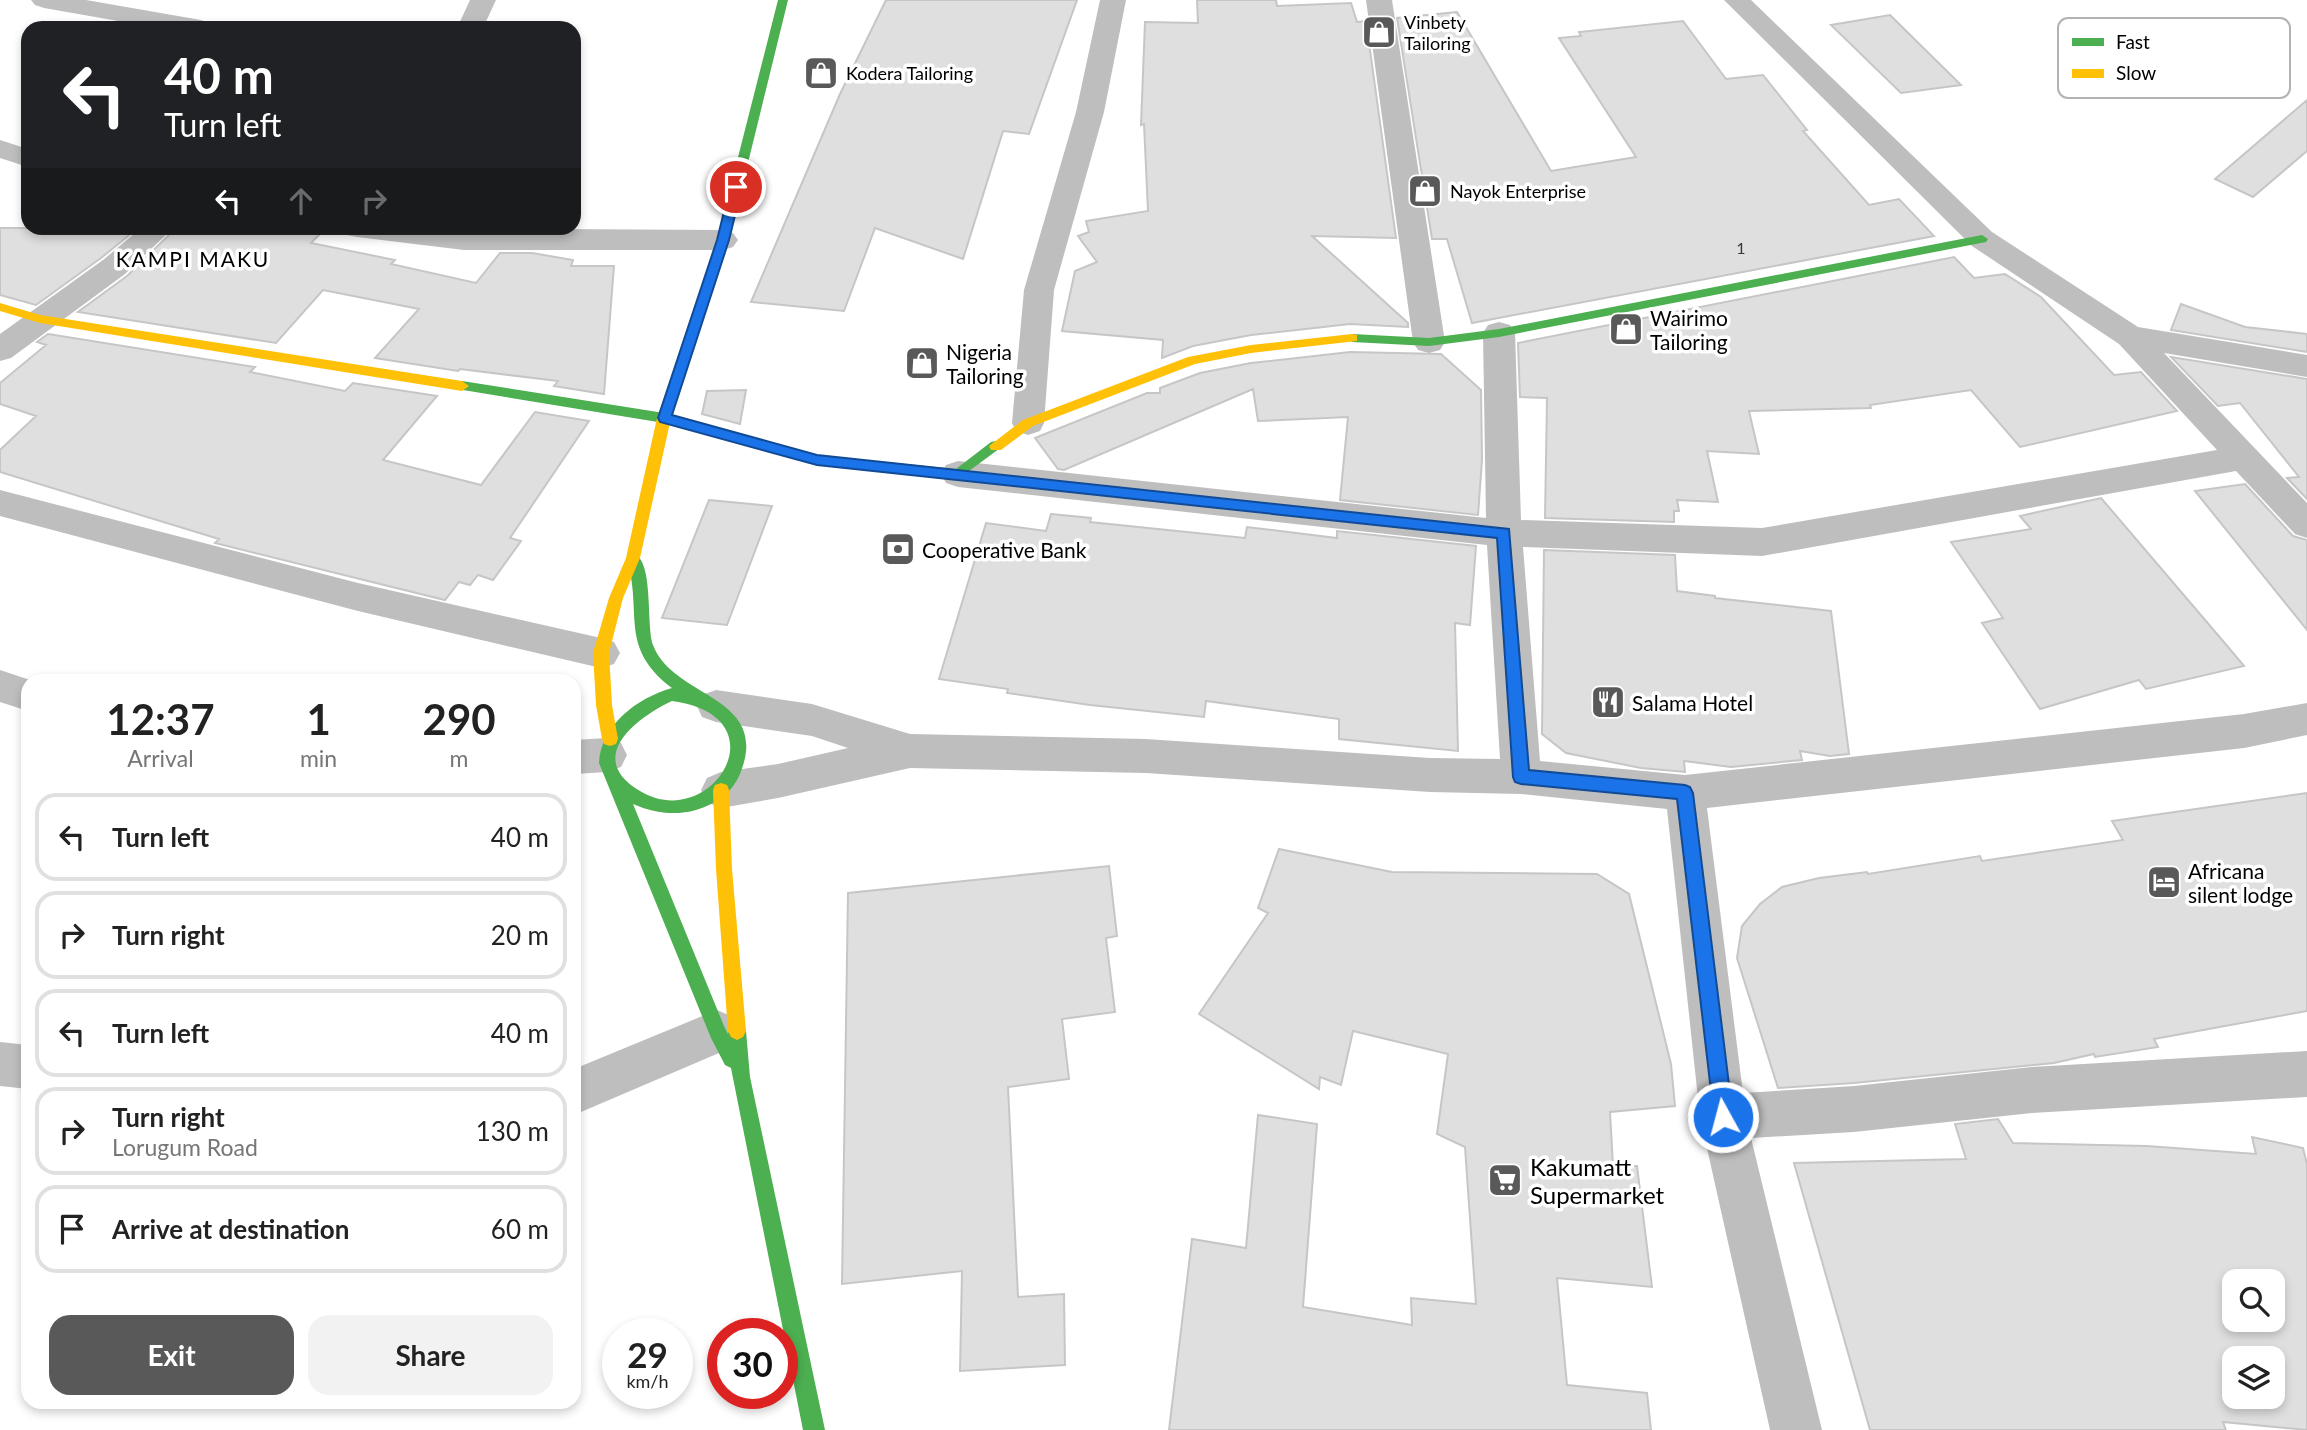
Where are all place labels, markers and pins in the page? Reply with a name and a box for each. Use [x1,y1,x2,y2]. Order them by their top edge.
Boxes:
place label: Vinbety Tailoring [1404,11,1471,54]
shop icon: Vinbety Tailoring [1360,13,1398,51]
shop icon: Kodera Tailoring [802,54,840,92]
place label: Kodera Tailoring [846,62,973,84]
pin [706,157,766,217]
shop icon: Nayok Enterprise [1406,172,1444,210]
place label: Nayok Enterprise [1450,180,1586,202]
place label: Wairimo Tailoring [1650,305,1728,354]
shop icon: Wairimo Tailoring [1607,310,1645,348]
place label: Nigeria Tailoring [946,339,1024,388]
shop icon: Nigeria Tailoring [903,344,941,382]
bank icon: Cooperative Bank [879,530,917,568]
place label: Cooperative Bank [922,537,1087,562]
restaurant icon: Salama Hotel [1589,683,1627,721]
place label: Salama Hotel [1632,690,1753,715]
place label: Africana silent lodge [2188,858,2293,907]
hotel icon: Africana silent lodge [2145,863,2183,901]
place label: Kakumatt Supermarket [1530,1152,1665,1209]
supermarket icon: Kakumatt Supermarket [1486,1161,1524,1199]

